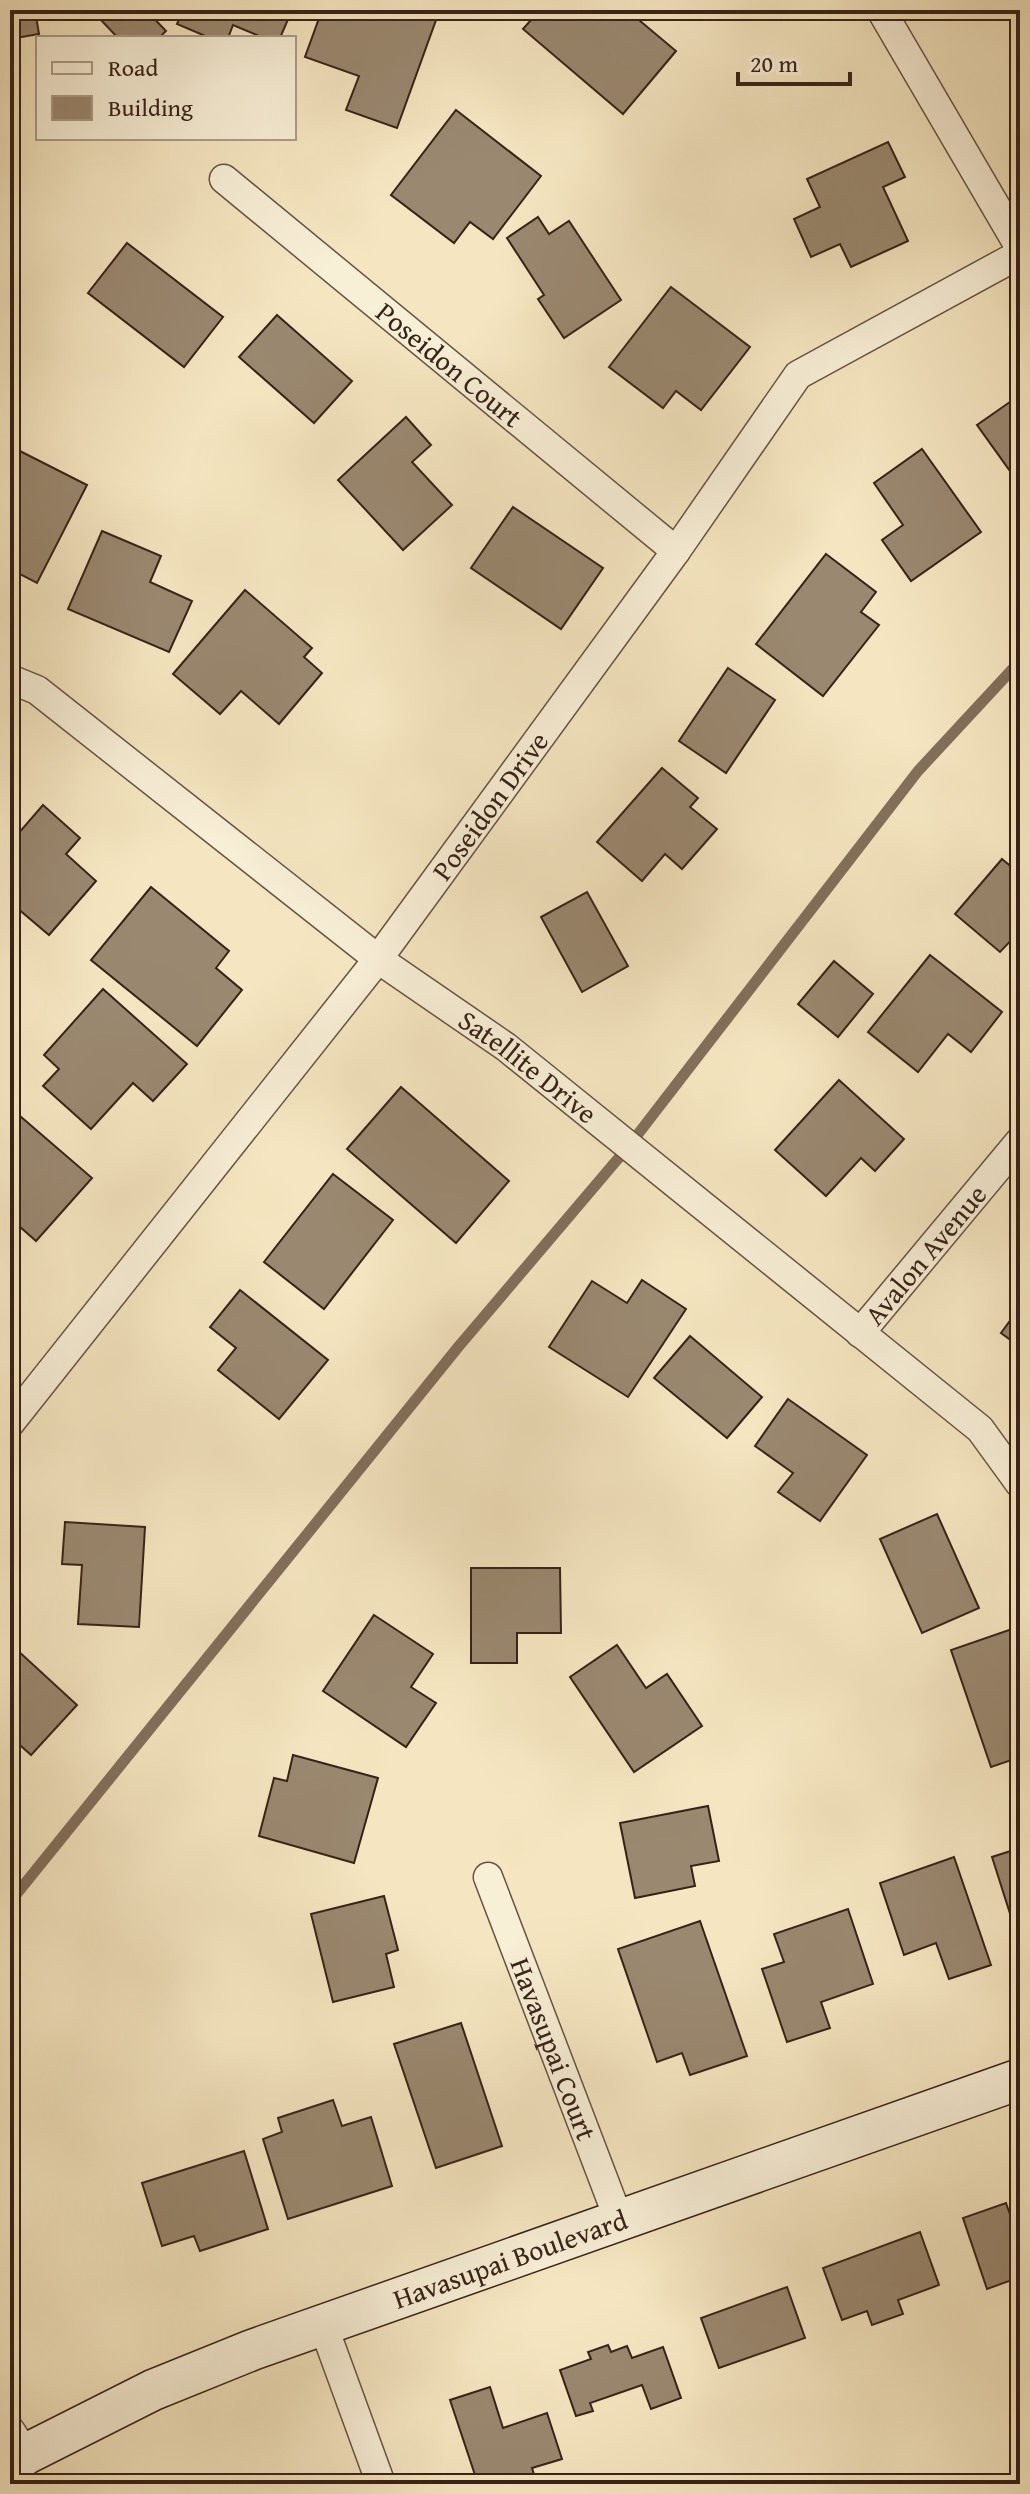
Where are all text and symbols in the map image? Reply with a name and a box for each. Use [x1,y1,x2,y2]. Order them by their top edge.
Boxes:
legend [36,36,296,140]
scale bar [738,36,850,86]
text: 20 m [750,46,798,81]
text: Road [108,50,158,85]
text: Building [108,90,193,125]
street label: Poseidon Court [368,292,532,437]
street label: Poseidon Drive [421,722,558,888]
street label: Satellite Drive [450,999,606,1133]
street label: Avalon Avenue [854,1175,996,1334]
street label: Havasupai Court [501,1951,608,2146]
street label: Havasupai Boulevard [387,2198,633,2319]

